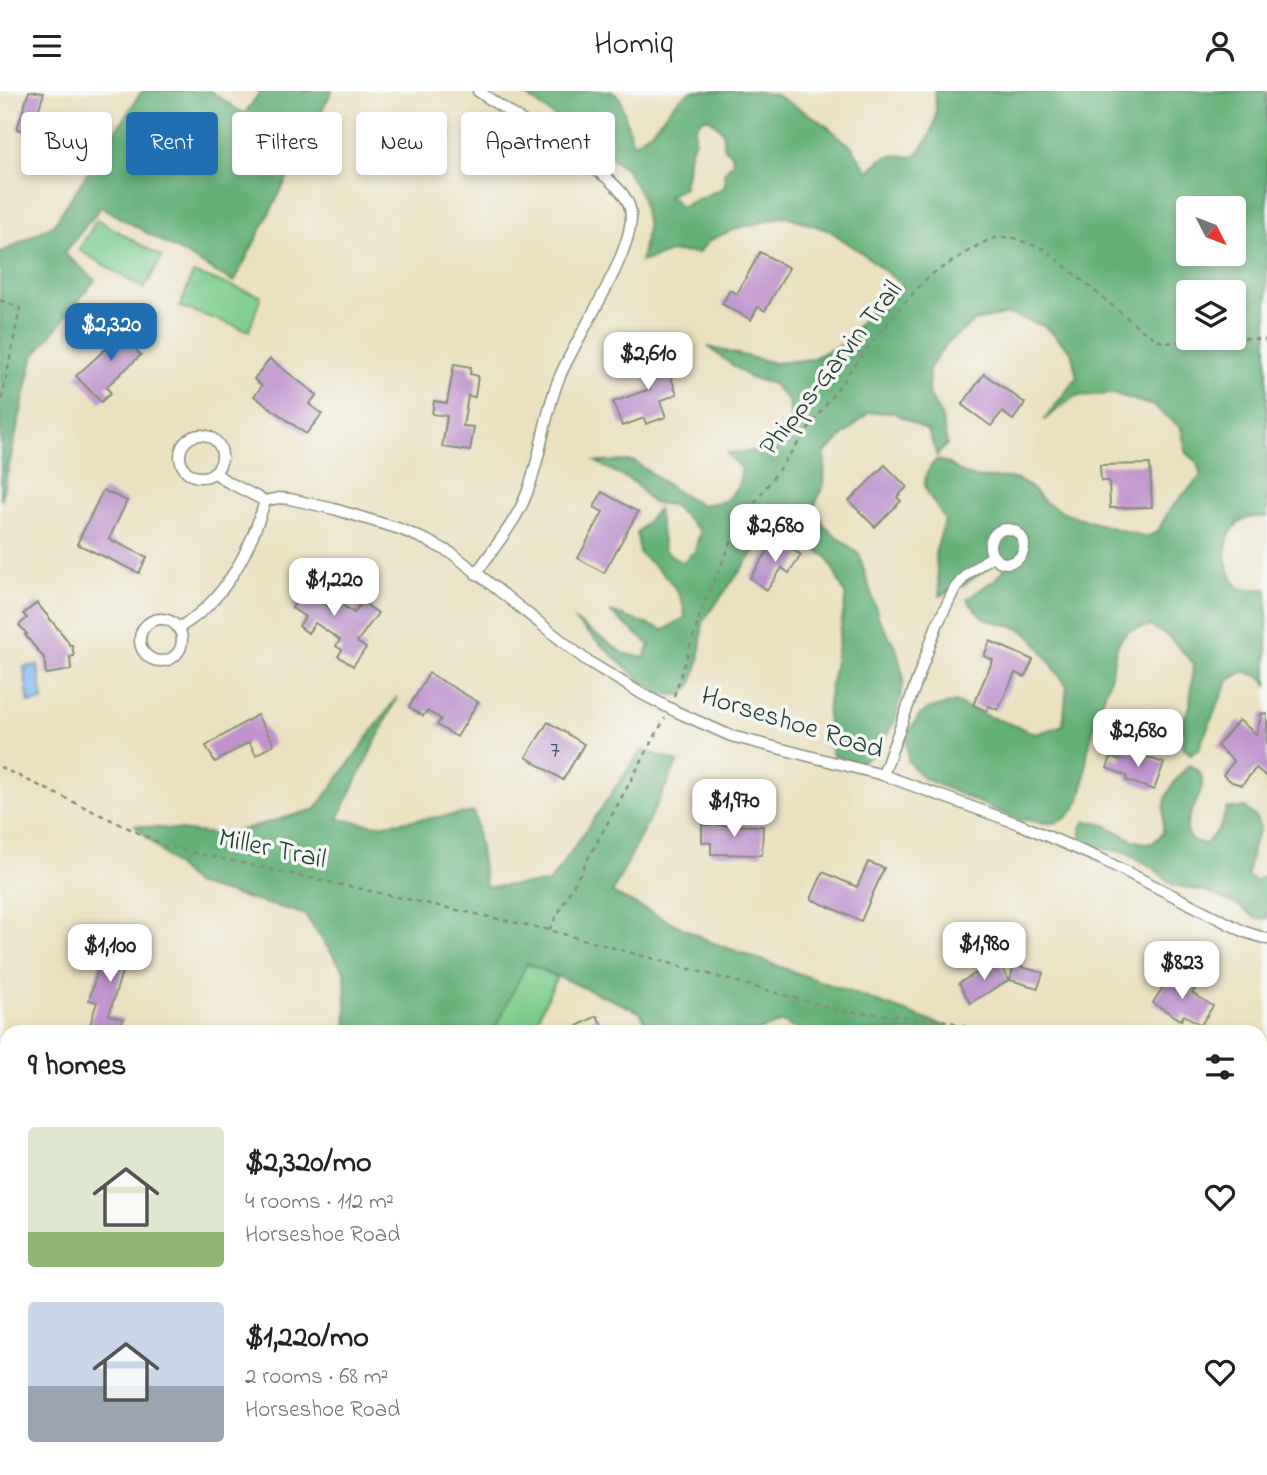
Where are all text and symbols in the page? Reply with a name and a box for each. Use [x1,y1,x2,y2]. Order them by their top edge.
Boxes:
text: Homiq [594,22,673,69]
icon: menu [28,27,66,65]
icon: person [1201,27,1239,65]
chip: Buy [21,112,112,175]
chip: Rent [126,112,218,175]
chip: Filters [232,112,342,175]
chip: New [356,112,447,175]
chip: Apartment [461,112,615,175]
north arrow [1176,196,1246,266]
map controls [1176,196,1246,350]
street label: Phipps–Garvin Trail [750,272,914,466]
button: layers [1176,280,1246,350]
pin: $2,320 [54,303,168,363]
text: $2,320 [81,309,141,342]
pin: $2,610 [591,333,705,392]
text: $2,610 [620,338,676,371]
pin: $2,680 [718,505,832,564]
text: $2,680 [746,510,804,543]
pin: $1,220 [277,559,391,618]
text: $1,220 [305,564,363,597]
street label: Horseshoe Road [696,677,889,771]
pin: $2,680 [1081,709,1195,769]
text: $2,680 [1109,715,1167,748]
house number: 7 [550,734,560,769]
pin: $1,970 [677,779,791,839]
text: $1,970 [708,785,760,818]
street label: Miller Trail [214,819,330,881]
pin: $1,980 [927,923,1041,982]
pin: $1,100 [53,925,167,984]
text: $1,980 [959,928,1009,961]
text: $1,100 [84,930,136,963]
pin: $823 [1141,941,1223,1001]
text: $823 [1160,947,1204,980]
text: 9 homes [28,1045,126,1089]
icon: filters [1201,1048,1239,1086]
text: $2,320/mo [245,1142,372,1186]
icon: home [84,1155,168,1239]
icon: heart [1201,1178,1239,1216]
text: 4 rooms · 112 m² [245,1186,394,1219]
text: Horseshoe Road [245,1219,400,1252]
text: $1,220/mo [245,1317,369,1361]
icon: home [84,1330,168,1414]
icon: heart [1201,1353,1239,1391]
text: 2 rooms · 68 m² [245,1361,388,1394]
text: Horseshoe Road [245,1394,400,1427]

